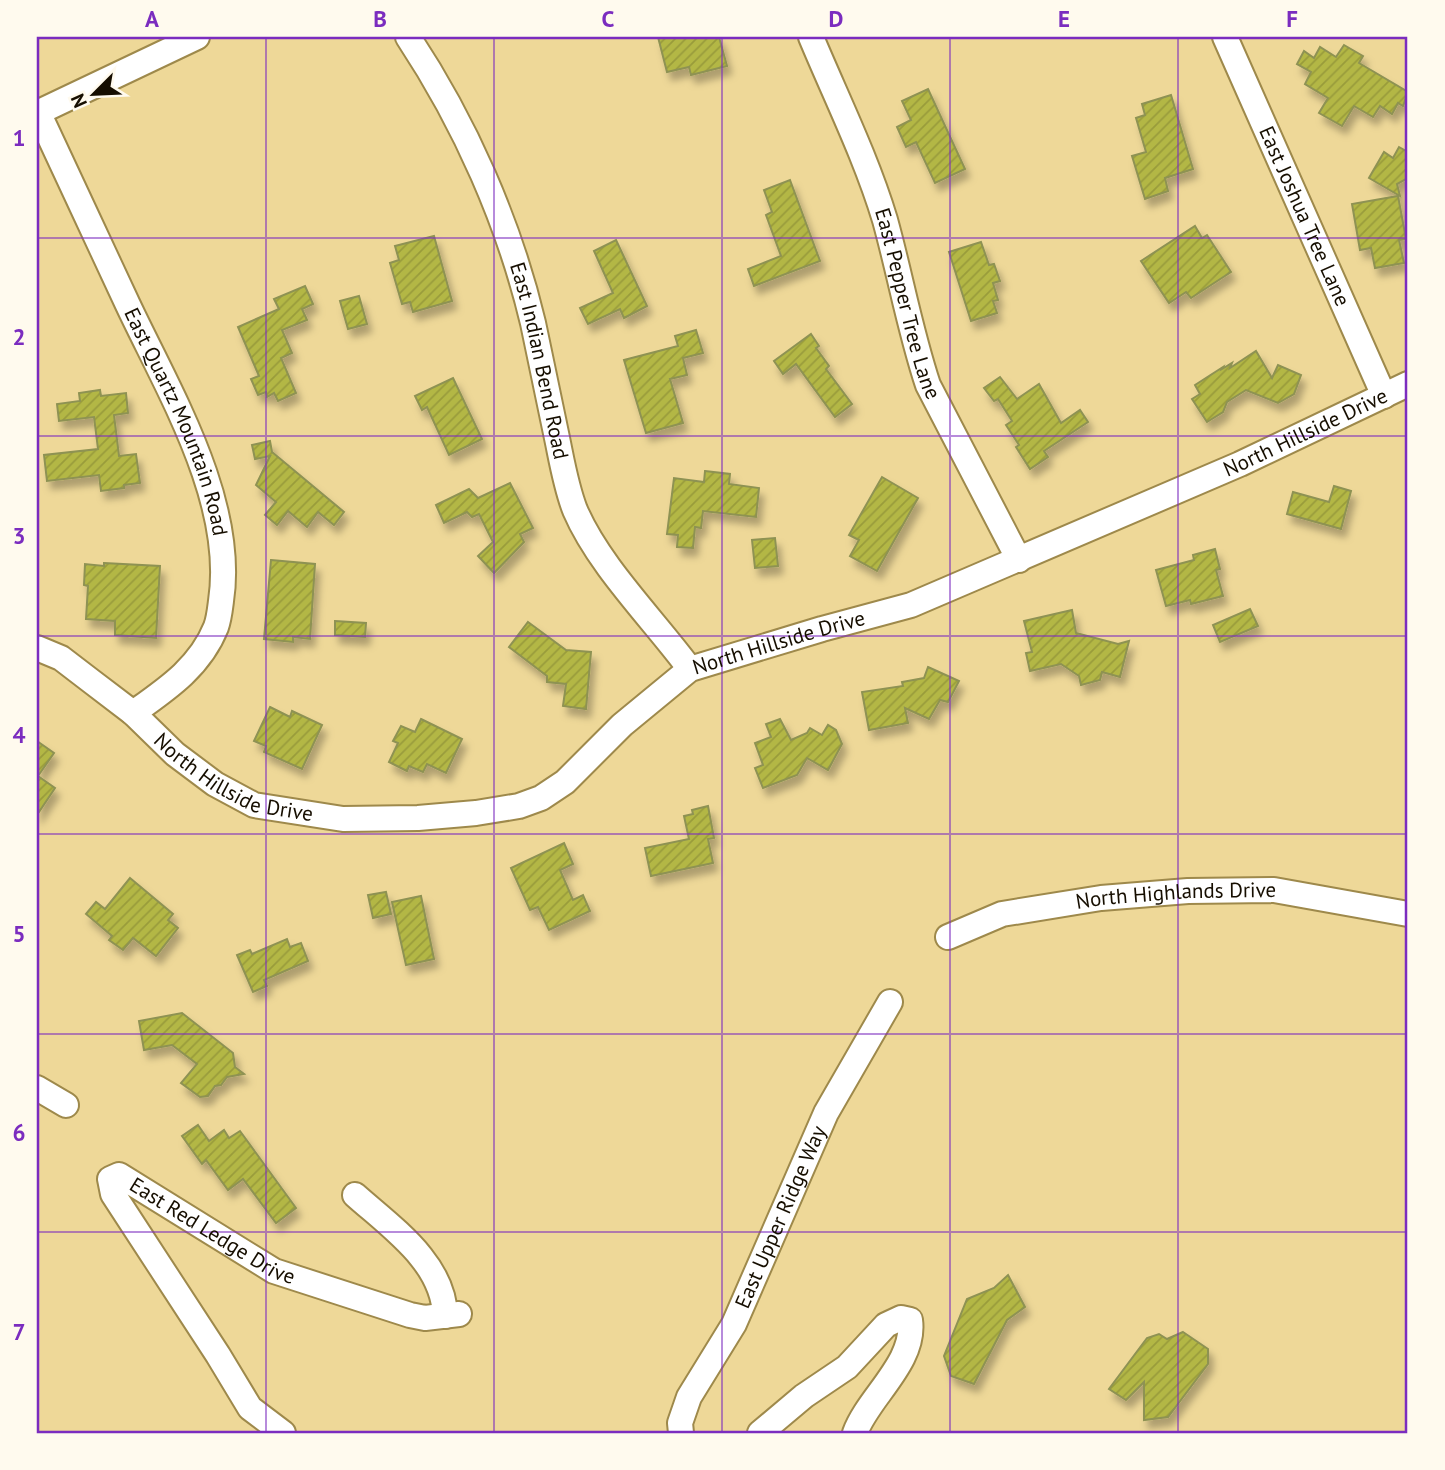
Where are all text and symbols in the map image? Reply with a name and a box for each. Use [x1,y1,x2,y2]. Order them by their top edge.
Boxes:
text: A [145,4,159,33]
text: B [373,4,387,33]
text: C [602,4,615,33]
text: D [829,4,843,33]
text: E [1058,4,1070,33]
text: F [1286,4,1298,33]
north arrow [60,60,130,130]
text: N [65,90,92,111]
street label: East Joshua Tree Lane [1253,122,1356,310]
text: 1 [12,123,26,152]
street label: East Pepper Tree Lane [869,204,947,404]
street label: East Indian Bend Road [504,259,575,462]
street label: East Quartz Mountain Road [118,303,234,538]
text: 2 [12,322,26,351]
street label: North Hillside Drive [1219,382,1392,483]
text: 3 [12,521,26,550]
street label: North Hillside Drive [689,604,868,680]
text: 4 [12,720,26,749]
street label: North Hillside Drive [148,727,315,827]
street label: North Highlands Drive [1074,876,1276,915]
text: 5 [12,919,26,948]
text: 6 [12,1118,26,1147]
street label: East Upper Ridge Way [729,1121,832,1312]
street label: East Red Ledge Drive [125,1171,299,1290]
text: 7 [12,1317,26,1346]

